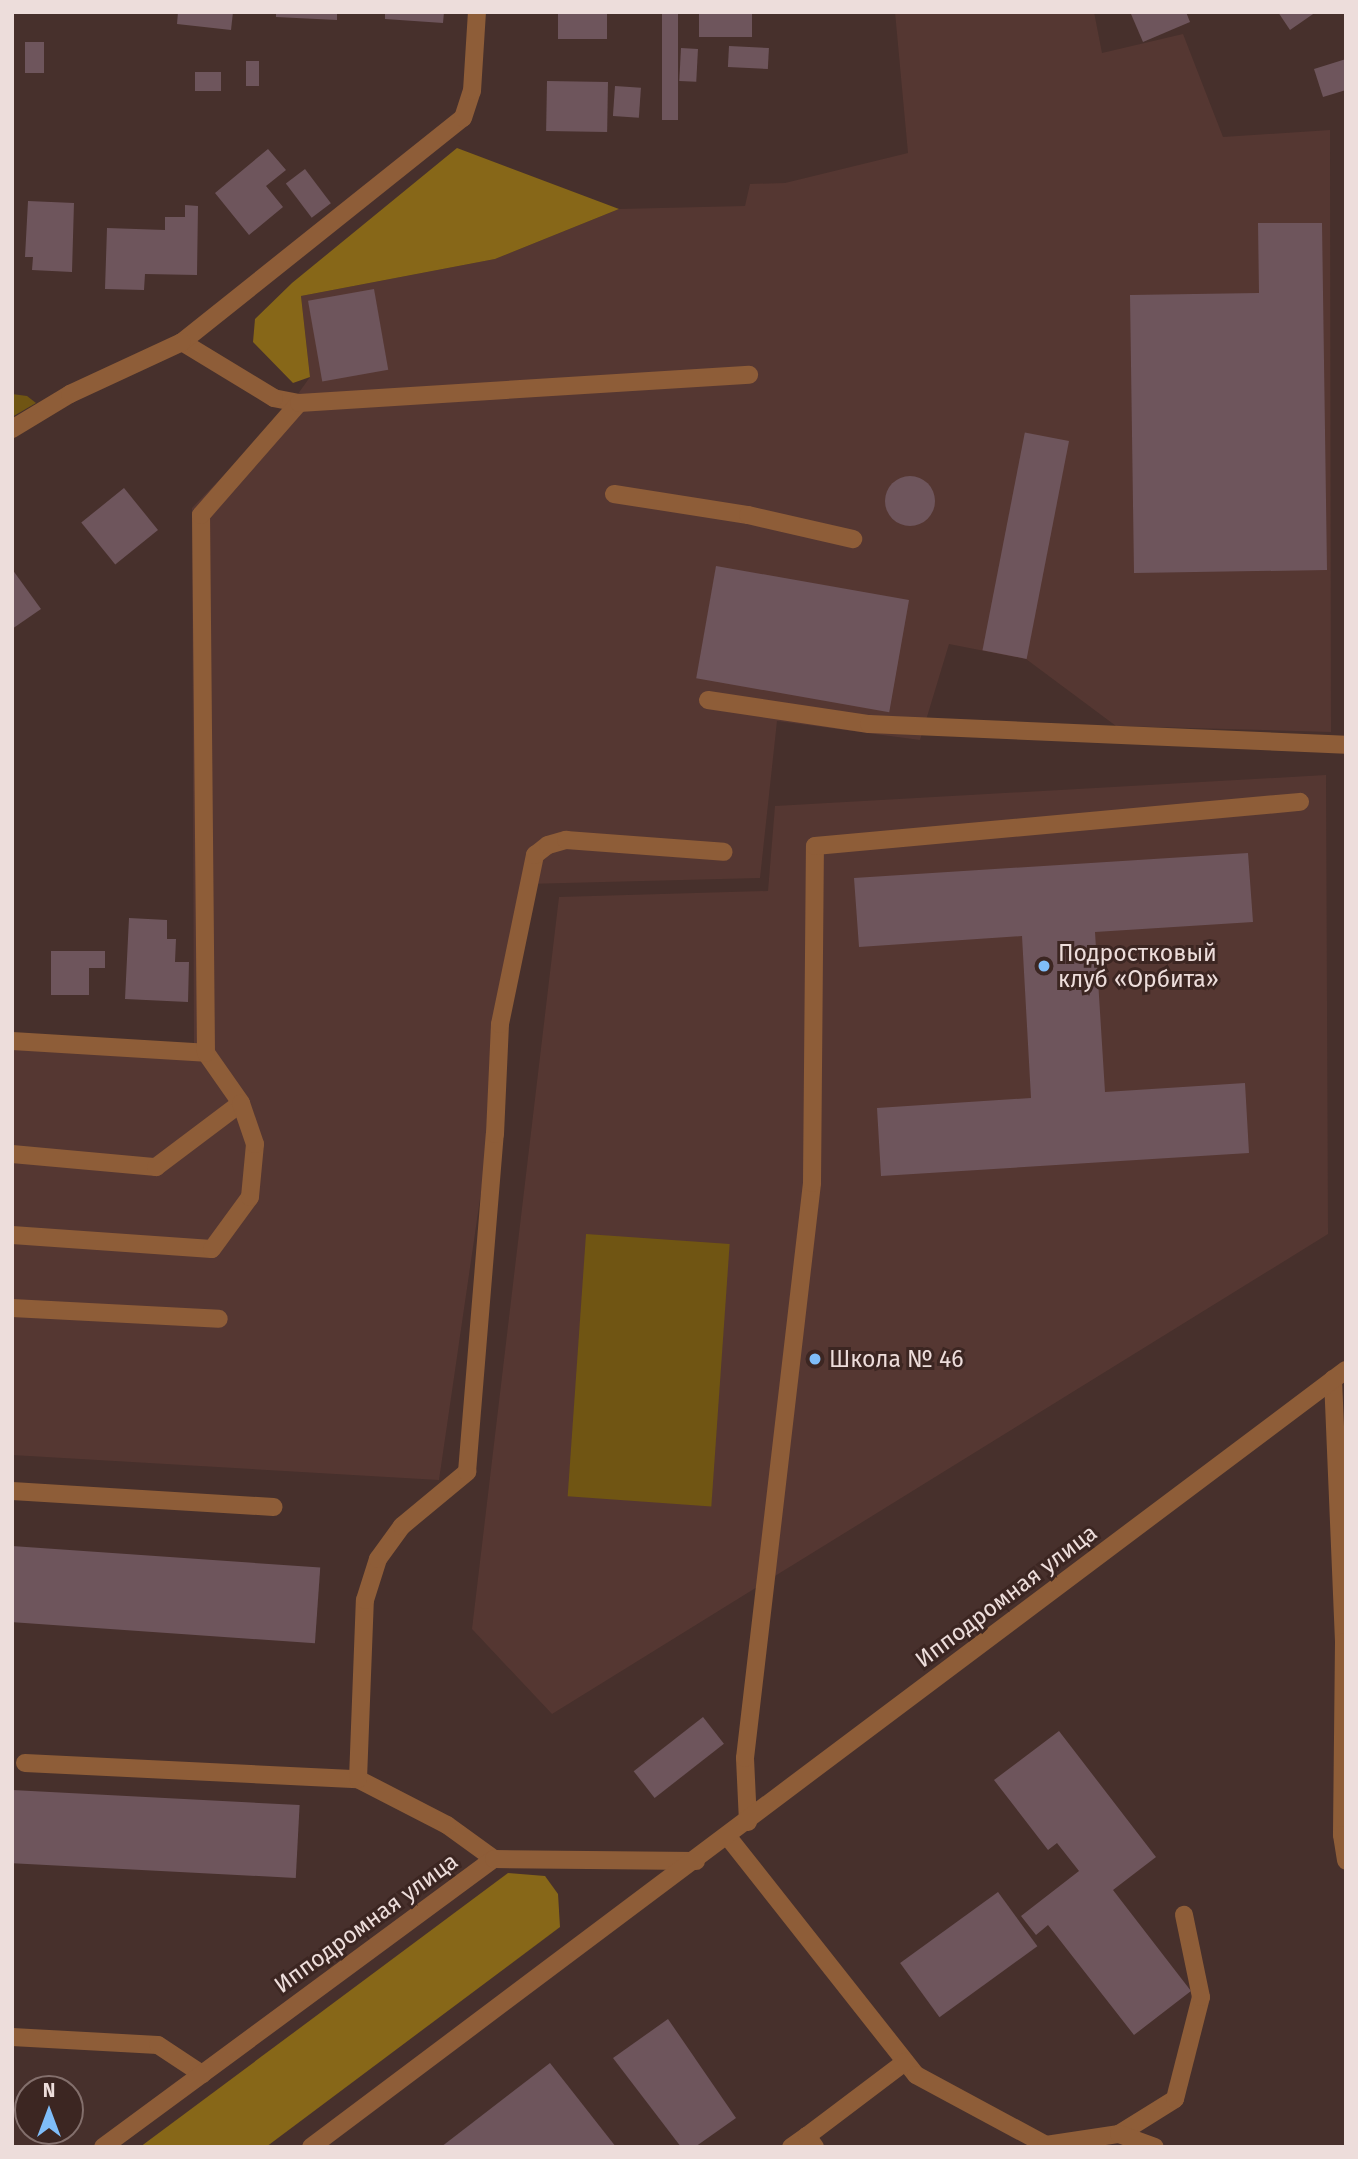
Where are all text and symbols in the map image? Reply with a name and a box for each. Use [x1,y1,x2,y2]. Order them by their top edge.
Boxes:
place label: Подростковый клуб «Орбита» [1058,939,1219,993]
marker: Подростковый клуб «Орбита» [1036,958,1052,974]
place label: Школа № 46 [829,1345,963,1373]
marker: Школа № 46 [807,1351,823,1367]
street label: Ипподромная улица [910,1519,1102,1673]
street label: Ипподромная улица [269,1847,463,1999]
north arrow [14,2075,84,2145]
text: N [43,2079,55,2102]

